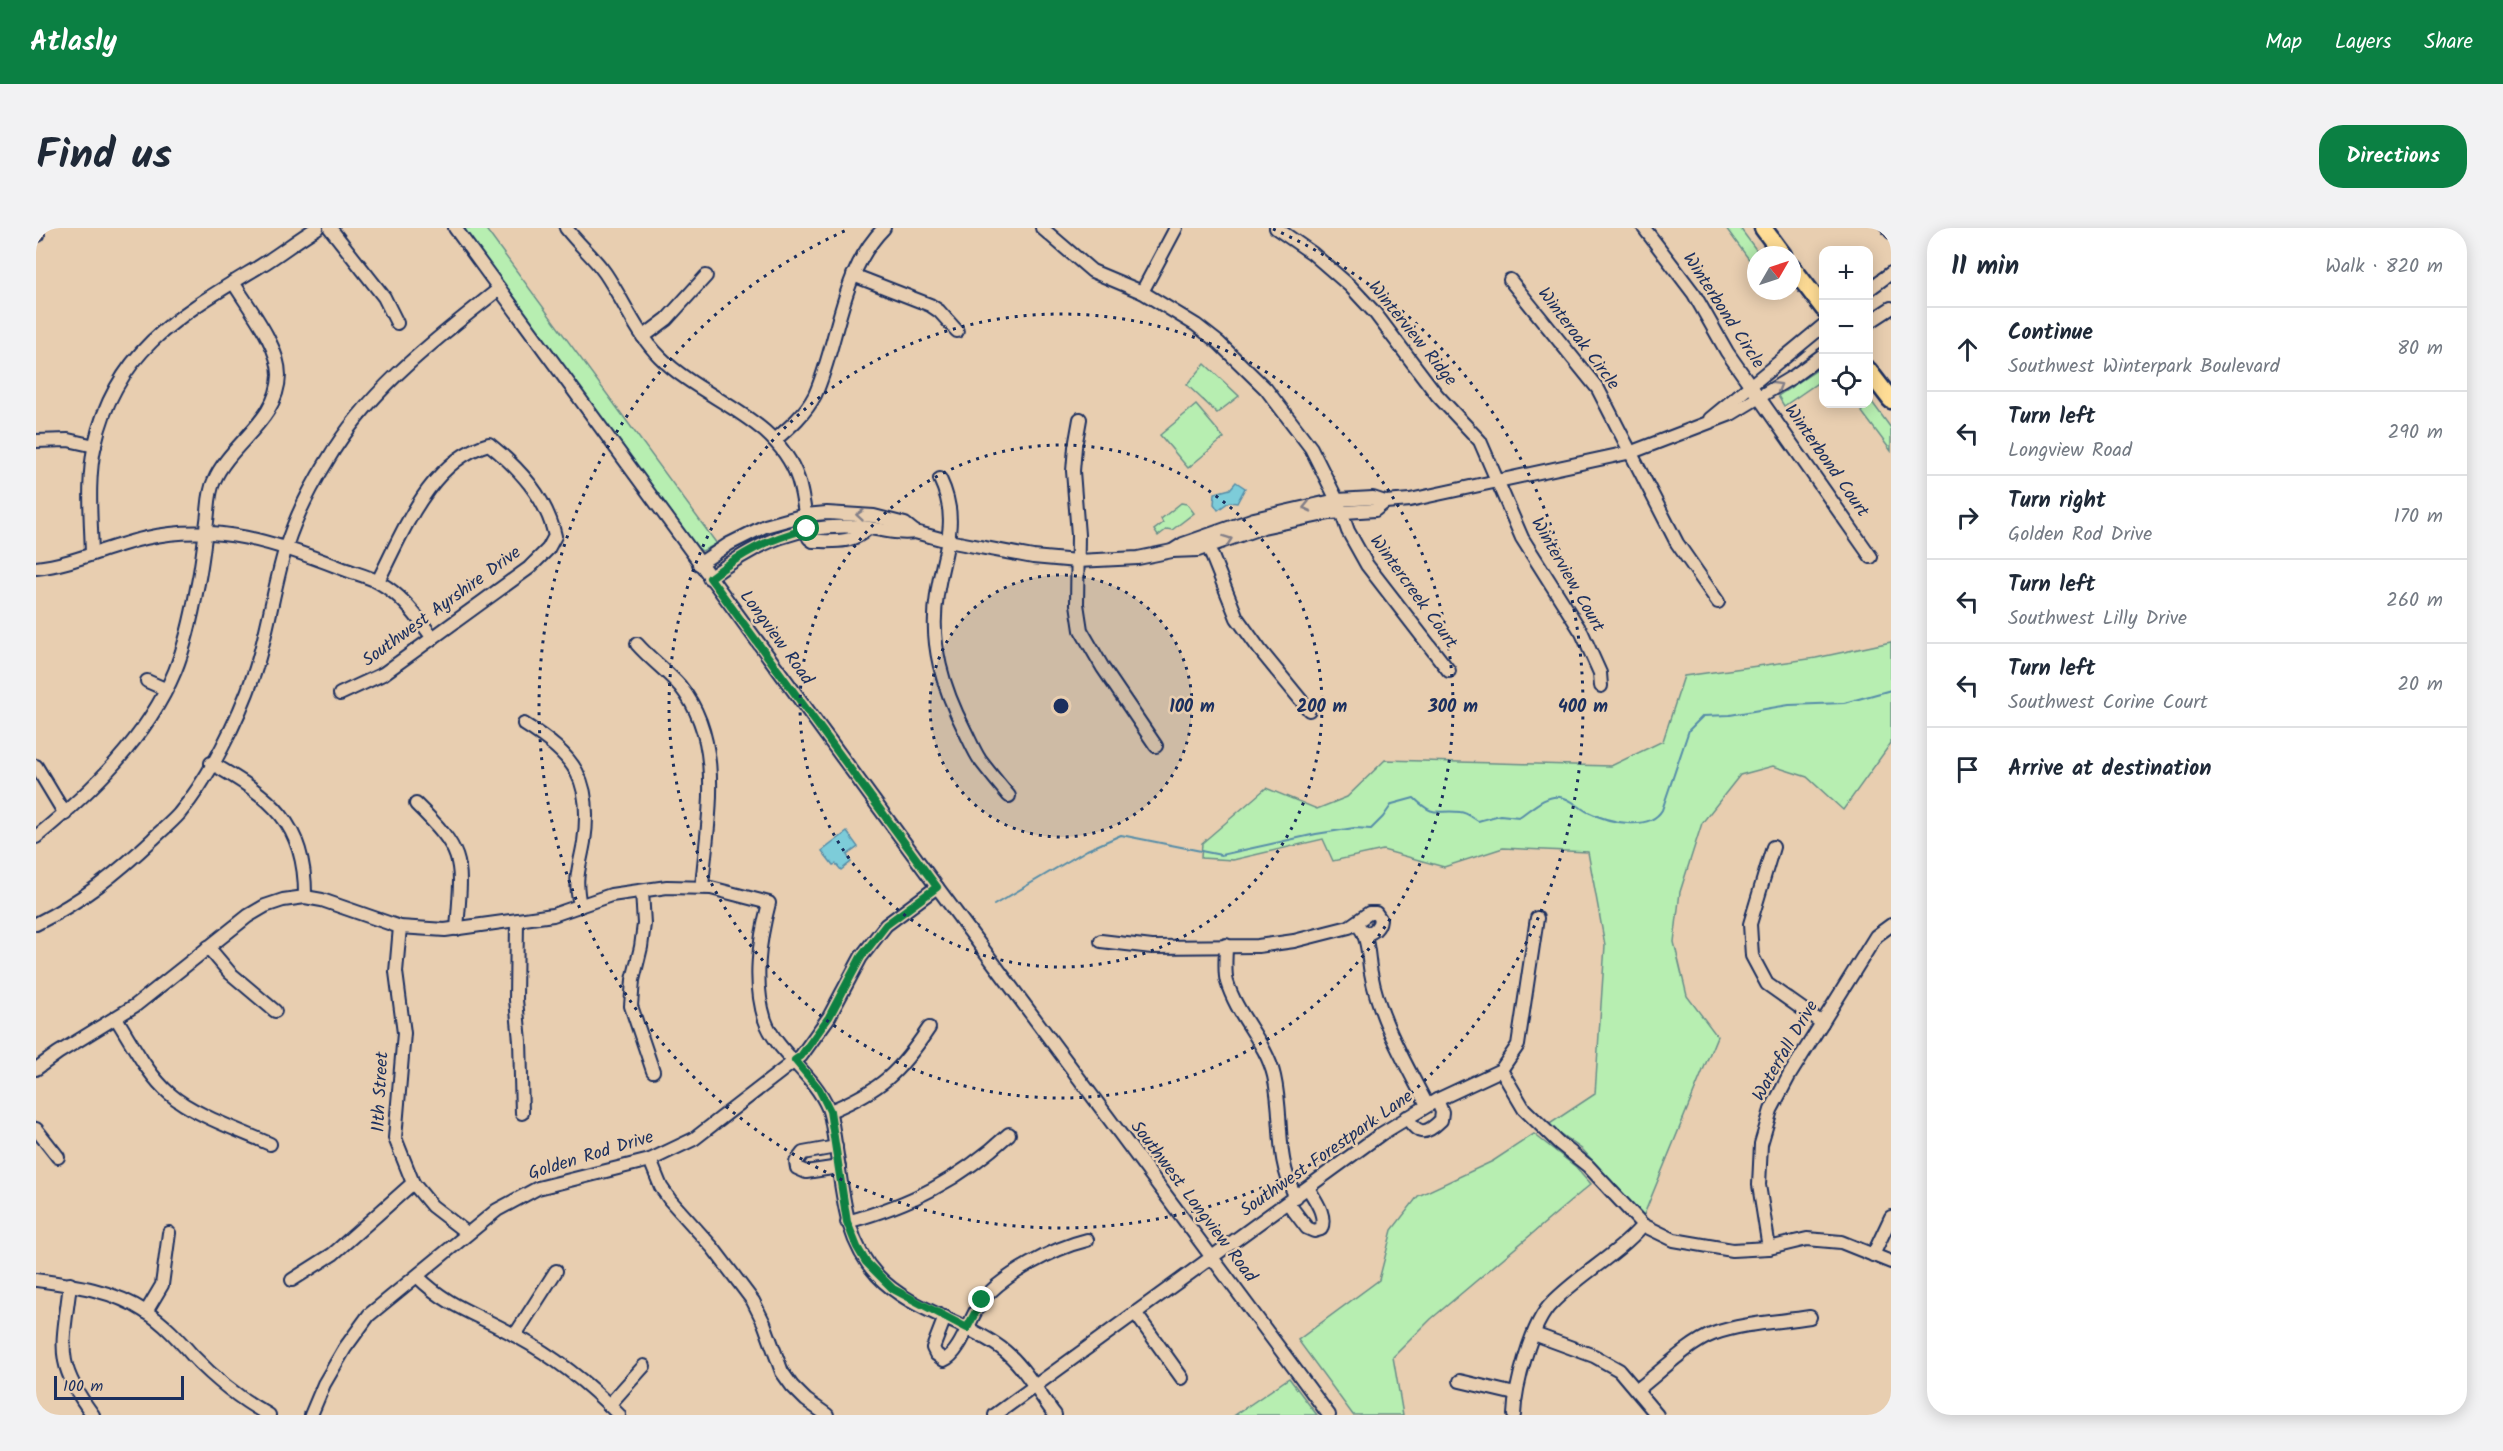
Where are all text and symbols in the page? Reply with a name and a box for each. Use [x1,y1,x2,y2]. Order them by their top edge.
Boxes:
text: Atlasly [30,20,117,65]
text: Map [2265,26,2302,59]
text: Layers [2335,26,2391,59]
text: Share [2424,26,2473,59]
text: Find us [36,123,172,190]
button: Directions [2319,125,2467,188]
north arrow [1747,246,1801,300]
map controls [1819,246,1873,408]
button: + [1819,246,1873,300]
text: 11 min [1951,246,2019,288]
street label: Winterbond Circle [1674,247,1772,375]
text: Walk · 820 m [2325,251,2443,283]
street label: Winterview Ridge [1360,275,1464,393]
street label: Winteroak Circle [1529,281,1627,397]
button: − [1819,300,1873,354]
text: Continue [2008,316,2093,351]
icon: ahead [1951,333,1984,366]
text: 80 m [2397,333,2443,365]
text: Southwest Winterpark Boulevard [2008,351,2280,383]
button: locate [1819,354,1873,408]
one-way arrow [1772,382,1782,394]
street label: Winterbond Court [1776,398,1877,525]
text: Turn left [2008,400,2095,435]
icon: left [1951,417,1984,450]
text: 290 m [2388,417,2443,449]
text: Longview Road [2008,435,2132,467]
text: Turn right [2008,484,2106,519]
one-way arrow [1303,499,1313,512]
icon: right [1951,501,1984,534]
text: 170 m [2394,501,2443,533]
one-way arrow [856,509,865,522]
street label: Winterview Court [1522,512,1612,639]
route start [793,515,819,541]
text: Golden Rod Drive [2008,519,2152,551]
street label: Wintercreek Court [1361,529,1465,656]
one-way arrow [1222,535,1233,547]
street label: Southwest Ayrshire Drive [356,539,528,675]
text: Turn left [2008,568,2095,603]
street label: Longview Road [731,584,821,692]
icon: left [1951,585,1984,618]
text: 260 m [2386,585,2443,617]
text: Southwest Lilly Drive [2008,603,2187,635]
text: Turn left [2008,652,2095,687]
icon: left [1951,669,1984,702]
text: 20 m [2397,669,2443,701]
text: Southwest Corine Court [2008,687,2208,719]
text: 100 m [1169,693,1215,722]
text: 200 m [1297,693,1348,722]
text: 300 m [1427,693,1478,722]
text: 400 m [1558,693,1608,722]
centre of rings [1051,696,1071,716]
text: Arrive at destination [2008,752,2211,787]
icon: arrive [1951,753,1984,786]
street label: Waterfall Drive [1745,995,1827,1107]
street label: 11th Street [364,1050,398,1133]
street label: Southwest Forestpark Lane [1234,1083,1420,1225]
street label: Southwest Longview Road [1122,1115,1264,1290]
street label: Golden Rod Drive [525,1123,657,1189]
route end [968,1286,994,1312]
scale bar [54,1373,184,1400]
text: 100 m [63,1374,103,1399]

